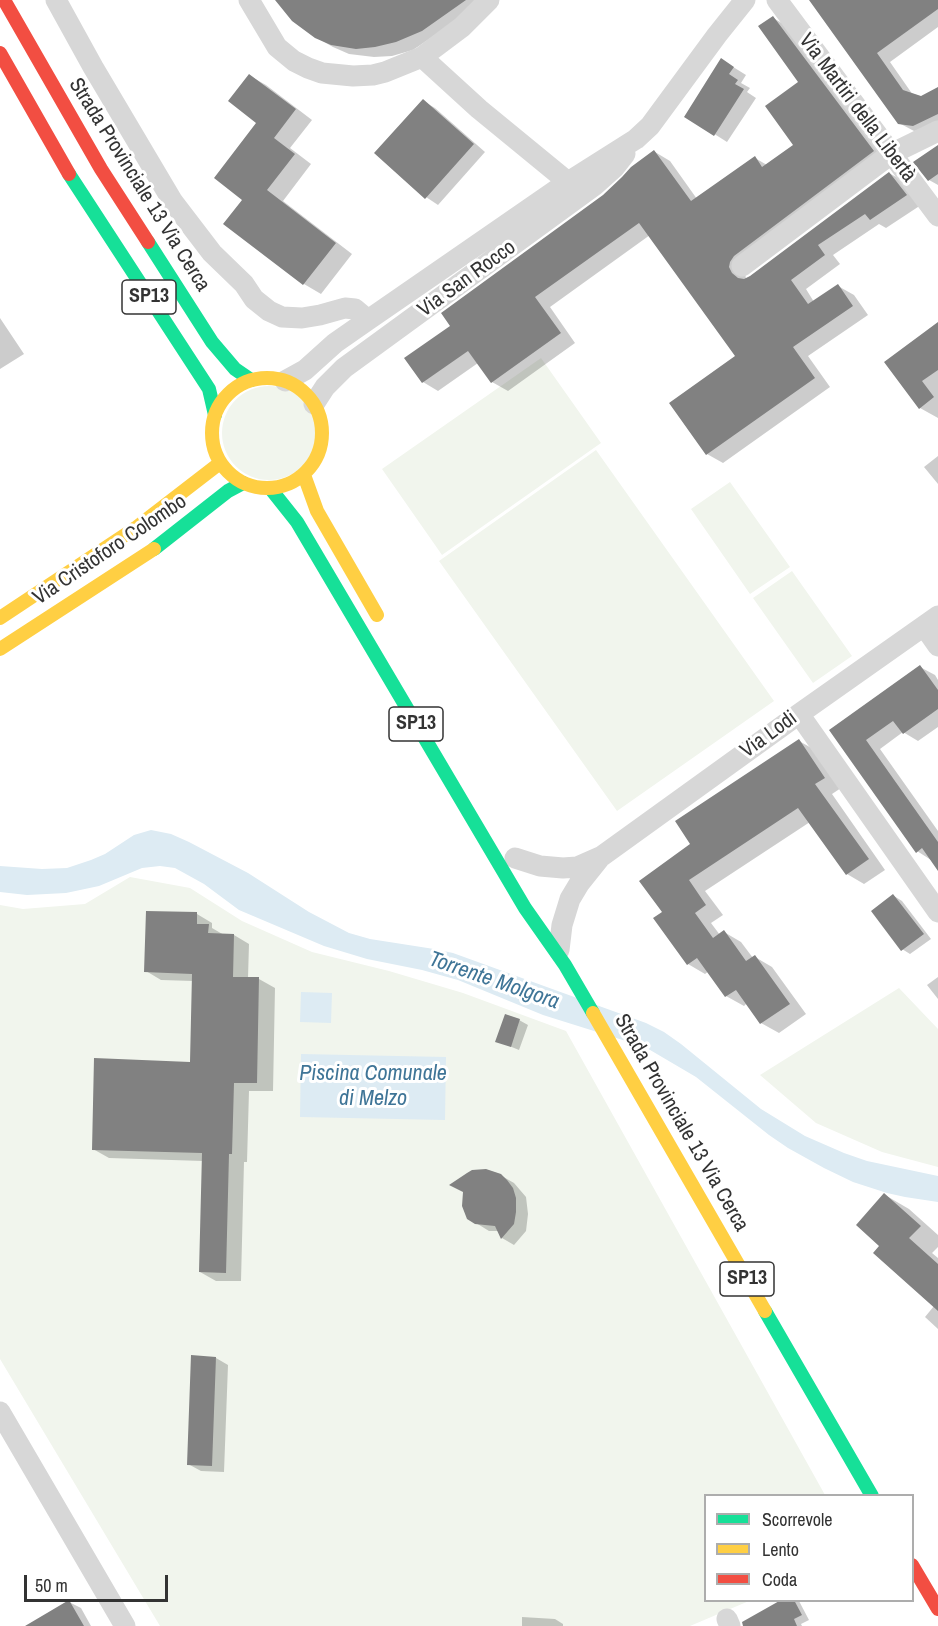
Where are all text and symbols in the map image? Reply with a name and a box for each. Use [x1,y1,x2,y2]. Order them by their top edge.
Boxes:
street label: Via Martiri della Libertà [793,29,921,187]
street label: Strada Provinciale 13 Via Cerca [63,74,215,296]
street label: Via San Rocco [413,235,521,323]
road number: SP13 [122,280,176,314]
street label: Via Cristoforo Colombo [28,489,192,611]
street label: Via Lodi [736,706,802,764]
road number: SP13 [389,707,443,741]
water label: Torrente Molgora [425,946,563,1016]
street label: Strada Provinciale 13 Via Cerca [608,1010,754,1236]
water label: Piscina Comunale di Melzo [299,1061,447,1112]
road number: SP13 [720,1262,774,1296]
legend [704,1494,914,1602]
text: Scorrevole [762,1507,833,1532]
text: Lento [762,1537,799,1562]
scale bar [27,1563,171,1601]
text: Coda [762,1567,797,1592]
text: 50 m [35,1573,68,1598]

